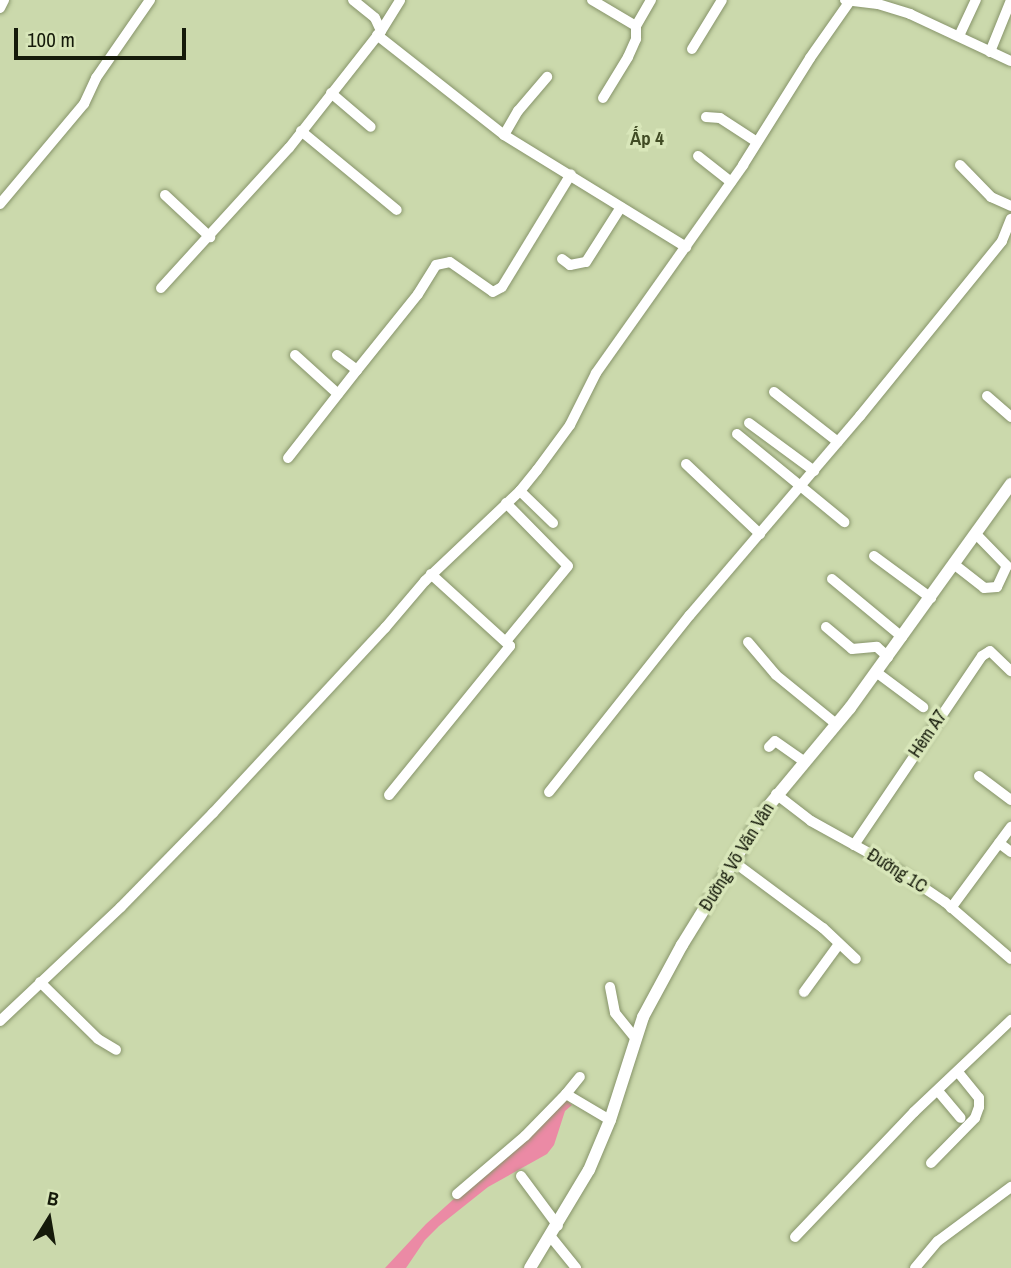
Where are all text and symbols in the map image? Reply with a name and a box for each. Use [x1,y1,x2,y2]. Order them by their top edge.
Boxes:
scale bar [18,14,189,58]
text: 100 m [27,25,75,54]
district label: Ấp 4 [630,128,664,150]
street label: Hẻm A7 [904,706,952,762]
street label: Đường Võ Văn Vân [695,799,779,915]
street label: Đường 1C [863,844,931,898]
north arrow [14,1184,84,1254]
text: B [45,1185,61,1212]

